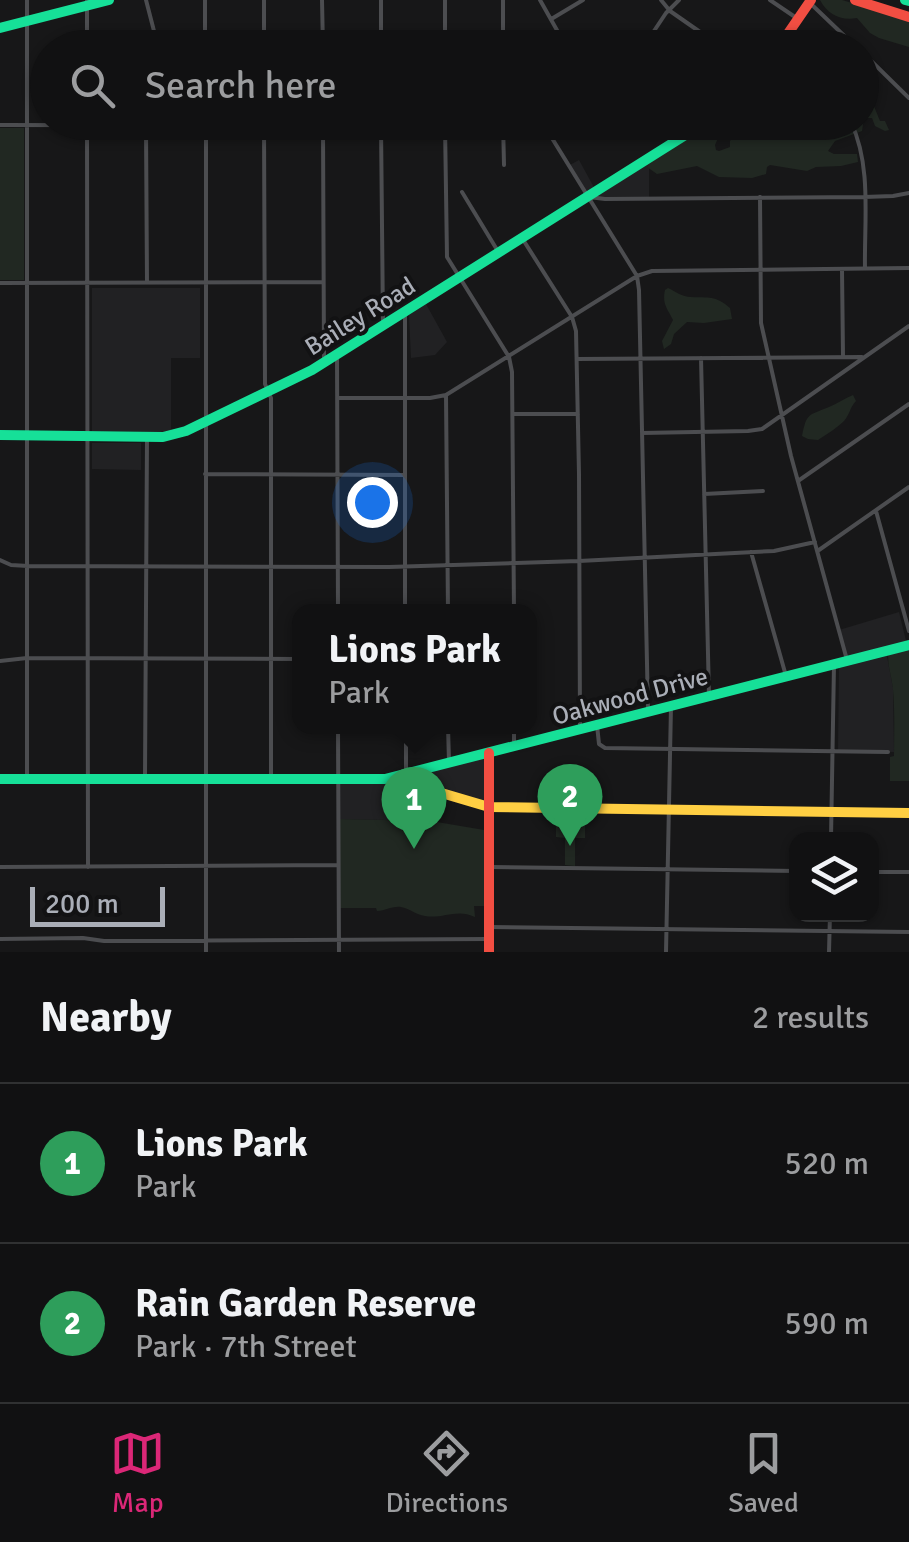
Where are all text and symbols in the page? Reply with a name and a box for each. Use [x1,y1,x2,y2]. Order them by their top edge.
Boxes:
search box [30,30,879,140]
icon: search [65,58,120,113]
text: Search here [145,62,337,109]
street label: Bailey Road [299,270,421,362]
your location [347,477,398,528]
popup [292,604,537,734]
text: Lions Park [328,626,501,673]
street label: Oakwood Drive [549,660,711,732]
text: Park [328,673,390,712]
pin: 2 [538,764,602,846]
pin: 1 [382,766,446,849]
map controls [789,832,879,922]
button: layers [789,832,879,922]
scale bar [30,882,165,926]
text: 200 m [45,887,119,921]
text: Nearby [40,992,172,1043]
text: 2 results [752,998,869,1037]
text: Lions Park [135,1120,308,1167]
text: 1 [64,1144,81,1183]
text: 520 m [785,1144,869,1183]
text: Park [135,1167,197,1206]
text: Rain Garden Reserve [135,1280,476,1327]
text: 2 [64,1304,81,1343]
text: 590 m [785,1304,869,1343]
text: Park · 7th Street [135,1327,357,1366]
tab: Map [110,1426,165,1520]
tab: Directions [386,1426,508,1520]
tab: Saved [728,1426,799,1520]

